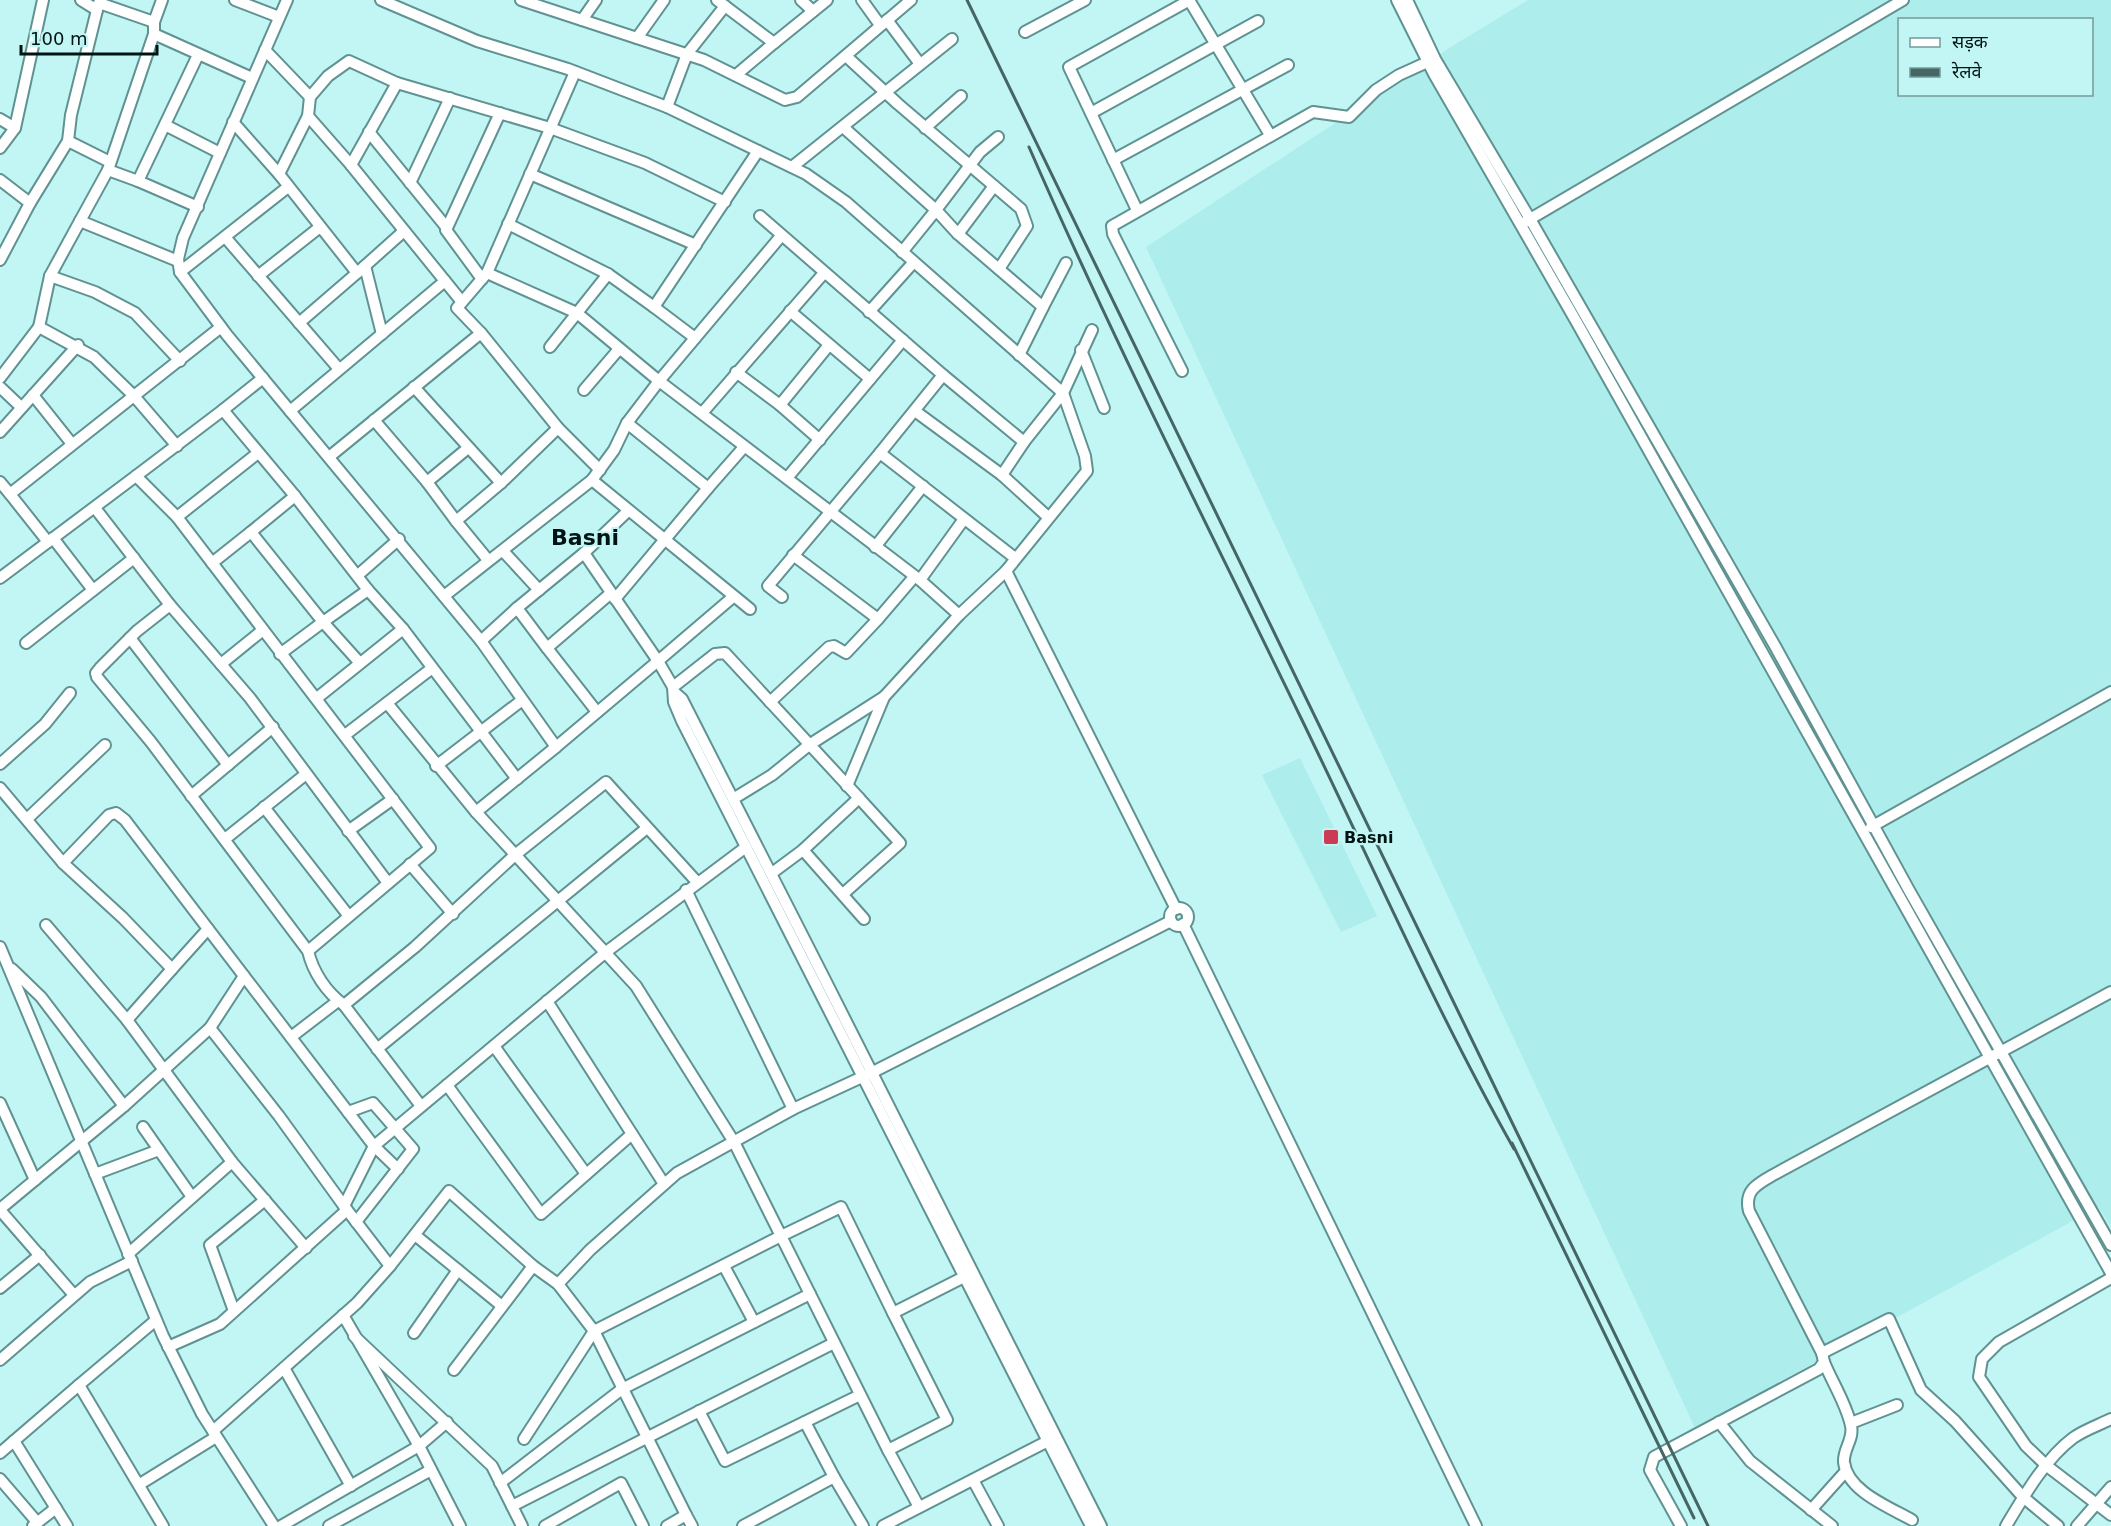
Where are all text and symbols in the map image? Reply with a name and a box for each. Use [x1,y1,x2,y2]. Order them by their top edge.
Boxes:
scale bar [21,18,158,56]
legend [1898,18,2093,96]
text: 100 m [30,28,88,49]
text: सड़क [1952,31,1989,52]
text: रेलवे [1951,61,1983,82]
district label: Basni [551,525,619,550]
marker: Basni [1322,828,1340,846]
place label: Basni [1344,828,1393,847]

